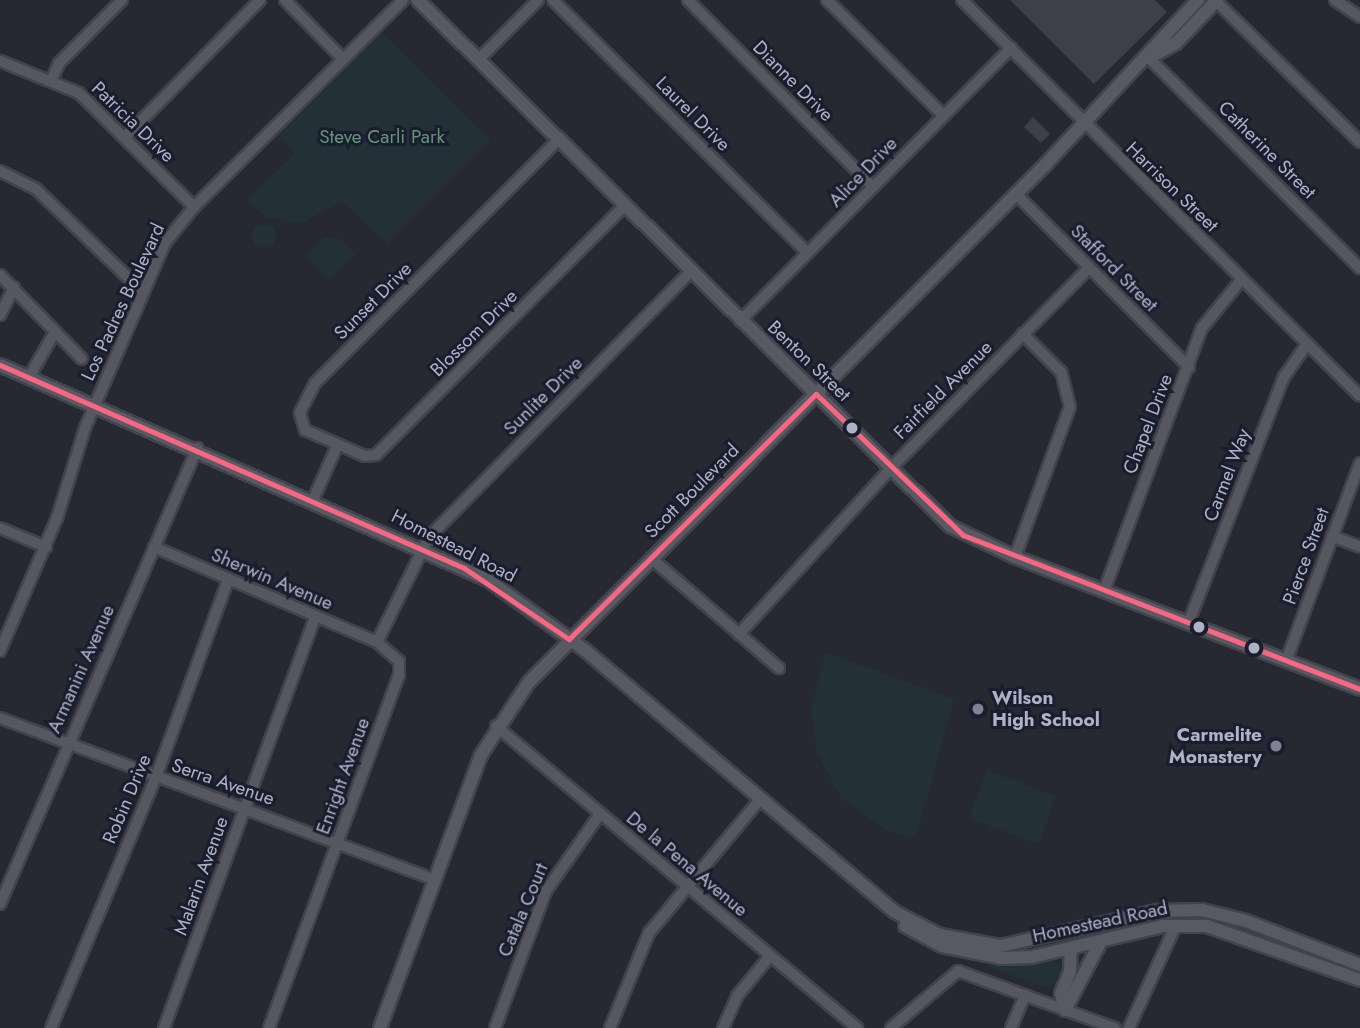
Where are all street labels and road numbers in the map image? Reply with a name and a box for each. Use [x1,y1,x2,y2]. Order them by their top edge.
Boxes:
street label: Dianne Drive [748,36,838,126]
street label: Laurel Drive [651,72,735,156]
street label: Patricia Drive [87,77,179,167]
street label: Catherine Street [1213,96,1321,204]
street label: Alice Drive [824,132,902,212]
street label: Harrison Street [1121,137,1223,237]
street label: Los Padres Boulevard [77,220,169,384]
street label: Stafford Street [1066,220,1162,316]
street label: Sunset Drive [329,257,417,345]
street label: Blossom Drive [426,285,522,381]
street label: Benton Street [763,316,855,406]
street label: Fairfield Avenue [889,336,997,444]
street label: Sunlite Drive [499,352,587,440]
street label: Chapel Drive [1119,371,1177,477]
street label: Carmel Way [1199,425,1255,525]
street label: Scott Boulevard [640,439,744,543]
street label: Homestead Road [388,505,520,587]
street label: Pierce Street [1278,505,1334,607]
street label: Sherwin Avenue [208,543,336,615]
street label: Armanini Avenue [43,601,119,737]
street label: Enright Avenue [311,715,375,837]
street label: Robin Drive [98,751,156,847]
street label: Serra Avenue [169,754,277,810]
street label: De la Pena Avenue [622,807,752,921]
street label: Malarin Avenue [169,814,233,938]
street label: Catala Court [493,860,553,960]
street label: Homestead Road [1031,897,1169,947]

